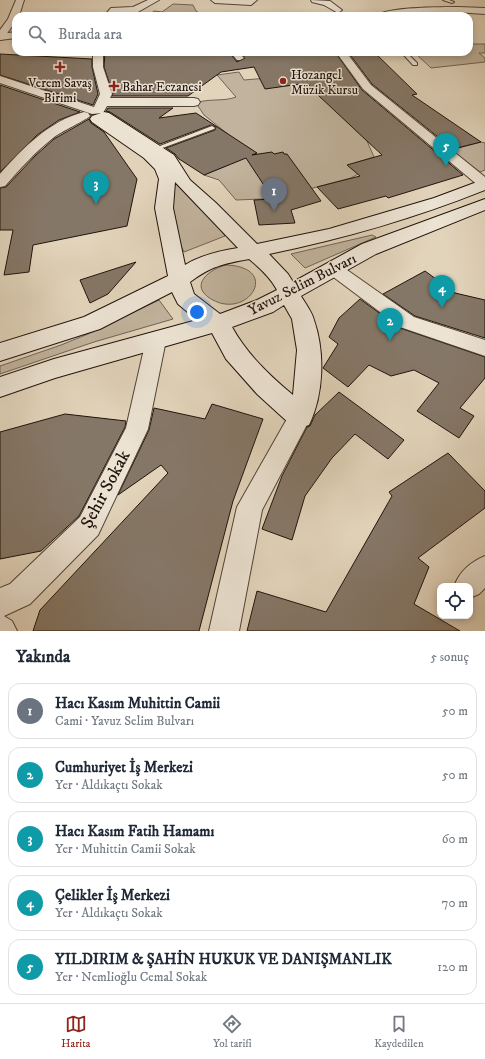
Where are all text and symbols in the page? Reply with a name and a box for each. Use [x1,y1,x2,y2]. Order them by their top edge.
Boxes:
search box [12,12,473,56]
icon: search [26,23,48,45]
text: Burada ara [58,25,122,44]
marker: Verem Savaş Birimi [54,61,66,73]
place label: Hozangel Müzik Kursu [291,67,358,98]
place label: Verem Savaş Birimi [27,75,92,106]
marker: Hozangel Müzik Kursu [278,76,288,86]
place label: Bahar Eczanesi [122,79,202,95]
marker: Bahar Eczanesi [109,81,119,91]
pin: 5 [433,133,459,166]
pin: 3 [83,171,109,204]
pin: 1 [261,178,287,211]
street label: Yavuz Selim Bulvarı [245,249,360,320]
pin: 4 [429,275,455,308]
your location [187,302,207,322]
pin: 2 [377,308,403,341]
street label: Şehir Sokak [76,447,136,532]
map controls [437,583,473,619]
button: locate [437,583,473,619]
text: Yakında [16,646,70,668]
text: 5 sonuç [430,649,469,665]
text: Hacı Kasım Muhittin Camii [55,694,220,713]
text: 1 [28,703,32,719]
text: 50 m [442,703,468,719]
text: Cami · Yavuz Selim Bulvarı [55,713,194,729]
text: Cumhuriyet İş Merkezi [55,758,193,777]
text: 2 [27,767,33,783]
text: 50 m [442,767,468,783]
text: Yer · Aldıkaçtı Sokak [55,777,163,793]
text: Hacı Kasım Fatih Hamamı [55,822,214,841]
text: 3 [28,831,32,847]
text: 60 m [442,831,468,847]
text: Yer · Muhittin Camii Sokak [55,841,196,857]
text: Çelikler İş Merkezi [55,886,170,905]
text: 4 [26,895,34,911]
text: 70 m [442,895,468,911]
text: Yer · Aldıkaçtı Sokak [55,905,163,921]
text: YILDIRIM & ŞAHİN HUKUK VE DANIŞMANLIK [55,950,392,969]
text: 5 [27,959,33,975]
text: 120 m [437,959,468,975]
text: Yer · Nemlioğlu Cemal Sokak [55,969,207,985]
tab: Harita [61,1013,90,1051]
tab: Yol tarifi [213,1013,252,1051]
tab: Kaydedilen [374,1013,424,1051]

